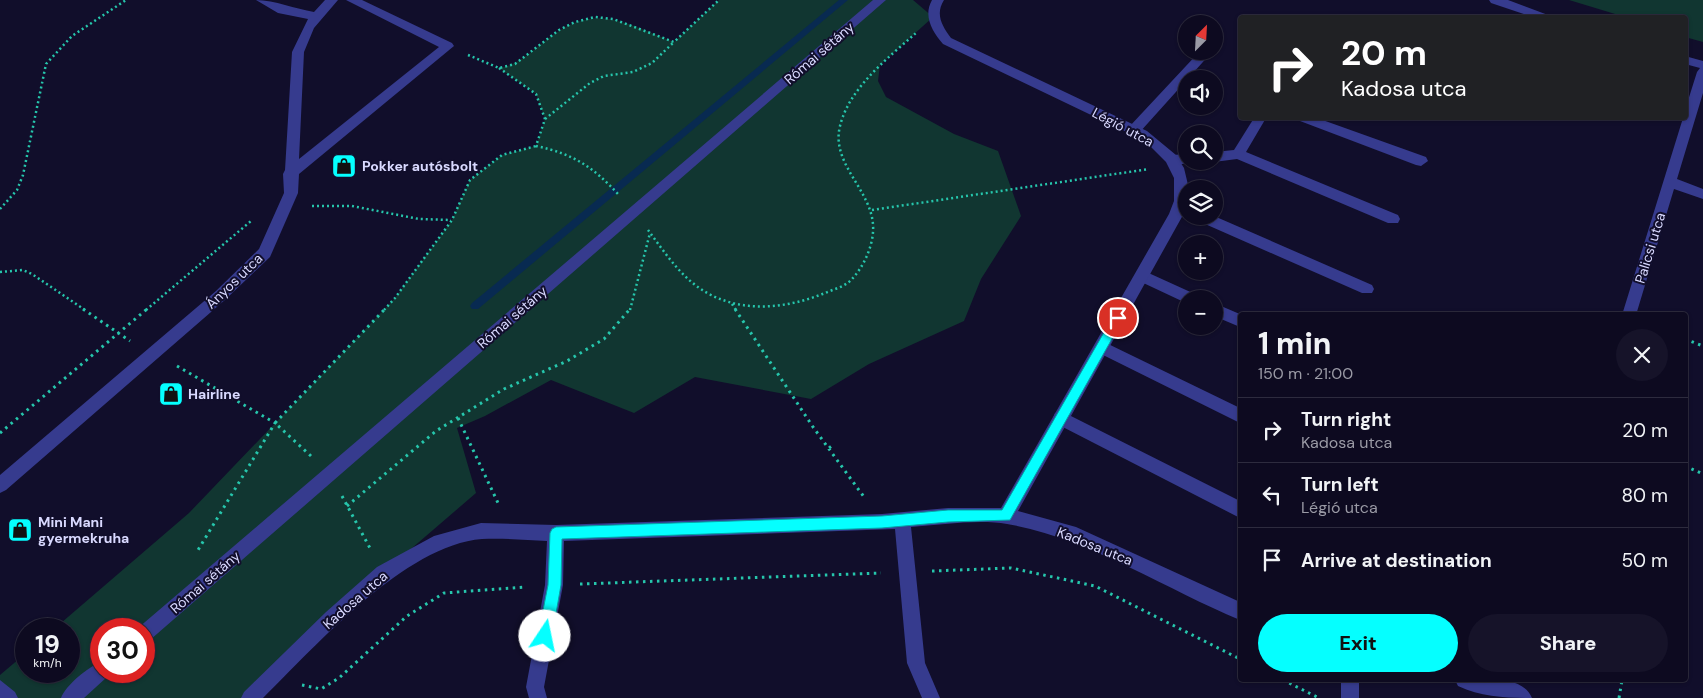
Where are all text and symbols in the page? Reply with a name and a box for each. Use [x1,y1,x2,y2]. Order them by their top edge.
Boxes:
north arrow [1178,15,1222,60]
map controls [1178,15,1223,335]
street label: Római sétány [780,18,858,88]
text: 20 m [1341,30,1427,76]
icon: right [1258,35,1323,100]
button: sound [1178,70,1223,115]
text: Kadosa utca [1341,74,1467,103]
street label: Légió utca [1089,103,1157,151]
button: search [1178,125,1223,170]
shop icon: Pokker autósbolt [331,153,357,179]
place label: Pokker autósbolt [362,157,478,175]
button: layers [1178,180,1223,225]
street label: Palicsi utca [1631,210,1669,286]
button: + [1178,235,1223,280]
street label: Ányos utca [202,249,266,313]
street label: Római sétány [473,282,551,352]
button: − [1178,290,1223,335]
pin [1097,297,1139,339]
icon: arrive [1104,304,1132,332]
text: 1 min [1258,324,1331,363]
button: close [1616,329,1668,381]
text: 150 m · 21:00 [1258,363,1353,384]
shop icon: Hairline [158,381,184,407]
place label: Hairline [188,385,240,403]
text: Turn right [1301,407,1391,432]
icon: right [1258,416,1286,444]
text: 20 m [1622,418,1668,443]
text: Kadosa utca [1301,432,1392,453]
text: Turn left [1301,472,1379,497]
icon: left [1258,481,1286,509]
text: 80 m [1621,483,1668,508]
text: Légió utca [1301,497,1378,518]
place label: Mini Mani gyermekruha [38,513,129,547]
shop icon: Mini Mani gyermekruha [7,517,33,543]
street label: Kadosa utca [1055,523,1135,569]
icon: arrive [1258,546,1286,574]
street label: Római sétány [166,547,244,617]
text: Arrive at destination [1301,548,1492,573]
text: 50 m [1621,548,1668,573]
street label: Kadosa utca [319,567,391,633]
position arrow [518,609,570,661]
button: Exit [1258,614,1458,672]
button: Share [1468,614,1668,672]
speed limit sign: 30 [90,618,155,683]
text: 19 [35,628,60,661]
text: km/h [33,655,62,671]

